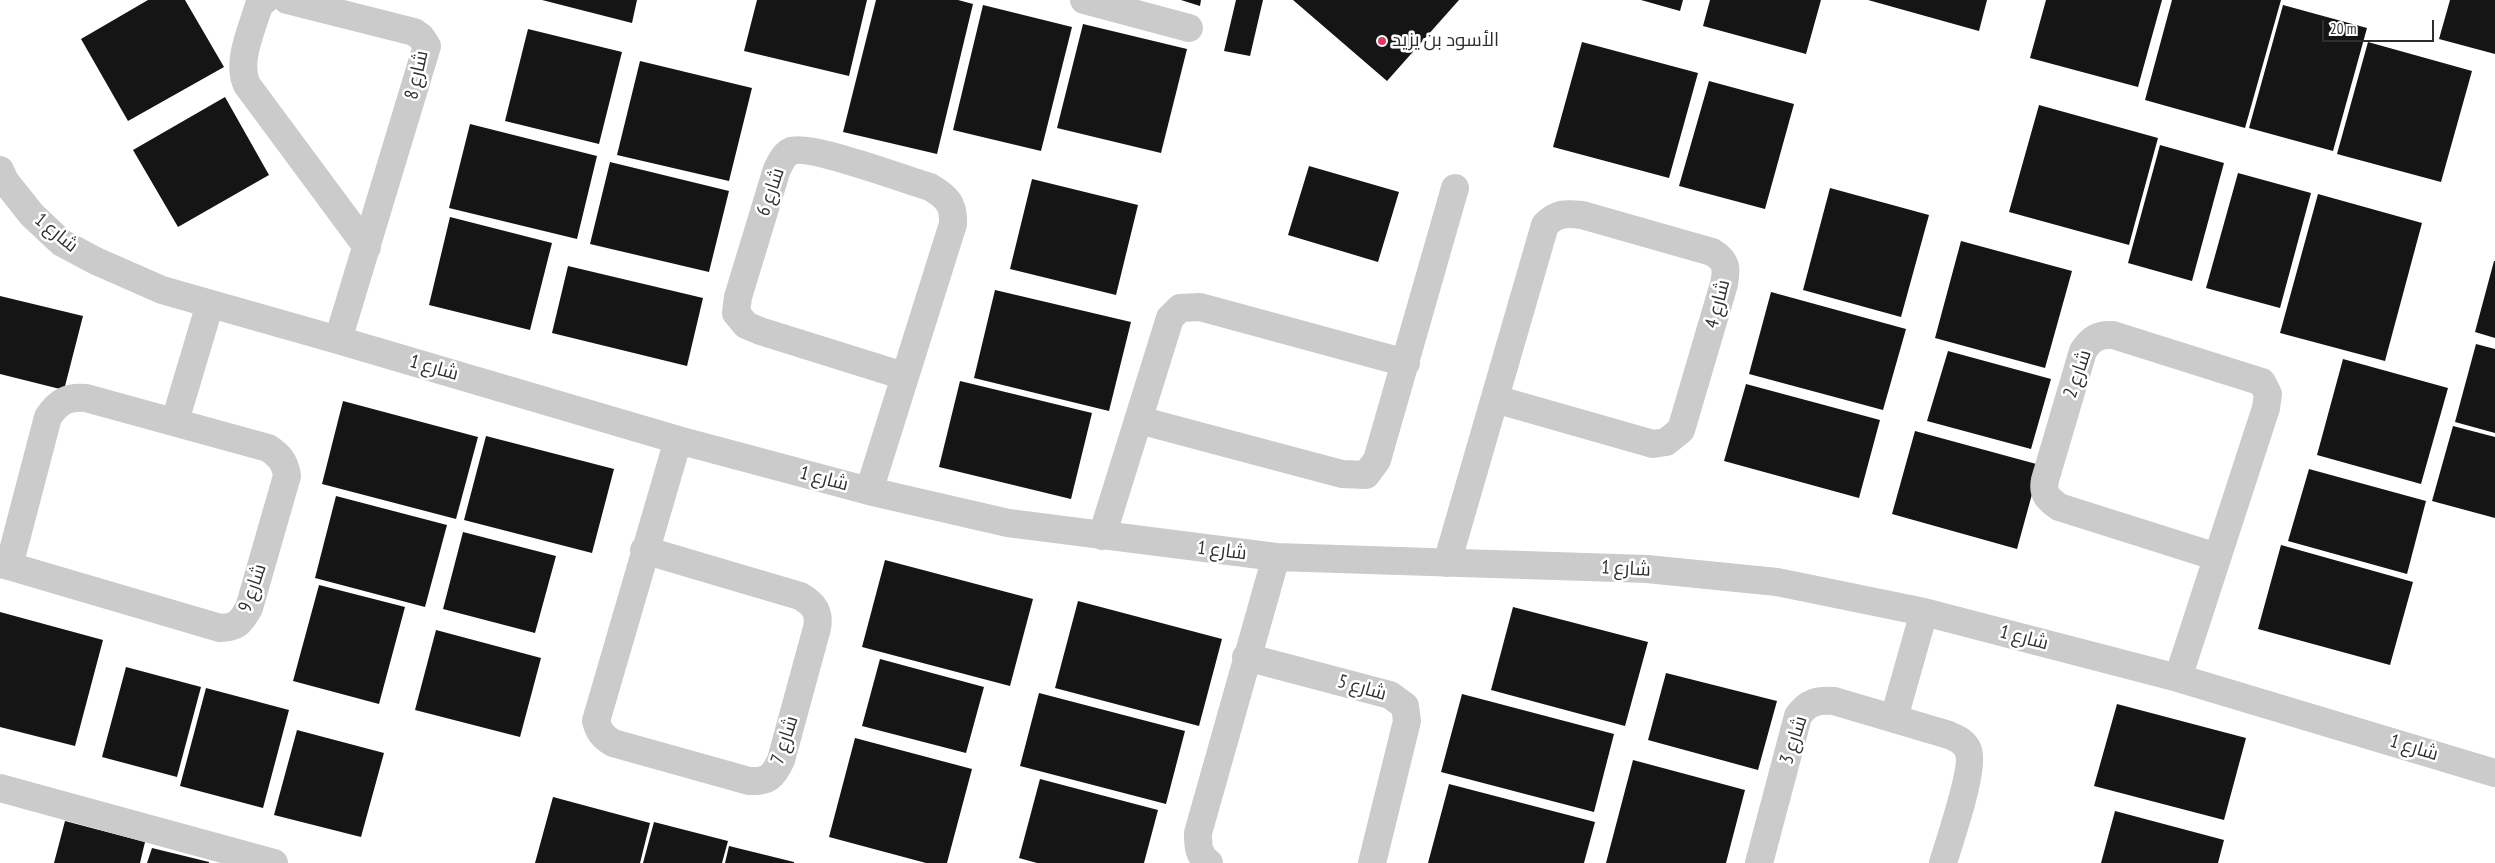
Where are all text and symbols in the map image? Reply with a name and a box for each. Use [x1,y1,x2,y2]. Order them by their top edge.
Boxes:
scale bar [2325,10,2438,42]
text: 20 m [2330,19,2356,38]
place label: الأسود بن يزيد [1392,30,1499,52]
marker: الأسود بن يزيد [1376,35,1388,47]
street label: شارع 8 [400,48,434,102]
street label: شارع 6 [752,165,790,219]
street label: شارع 1 [30,209,82,257]
street label: شارع 4 [1701,277,1735,331]
street label: شارع 2 [2059,347,2097,401]
street label: شارع 1 [407,350,461,386]
street label: شارع 1 [797,462,851,496]
street label: شارع 1 [1196,537,1248,565]
street label: شارع 1 [1601,556,1651,582]
street label: شارع 9 [234,561,272,615]
street label: شارع 1 [1997,621,2051,655]
street label: شارع 5 [1335,670,1389,706]
street label: شارع 7 [767,713,803,767]
street label: شارع 3 [1776,713,1812,767]
street label: شارع 1 [2387,730,2441,766]

